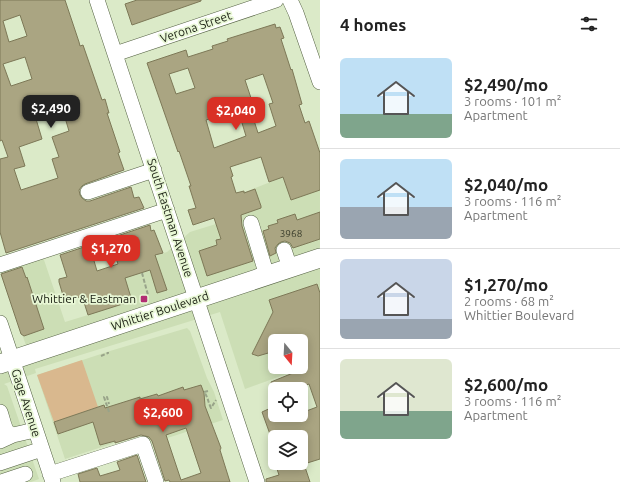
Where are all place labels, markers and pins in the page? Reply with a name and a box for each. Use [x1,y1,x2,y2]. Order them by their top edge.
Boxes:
pin: $2,490 [18,95,84,129]
pin: $2,040 [203,97,269,131]
pin: $1,270 [78,235,144,269]
place label: Whittier & Eastman [32,292,136,305]
marker: Whittier & Eastman [139,294,149,304]
pin: $2,600 [130,399,196,433]

